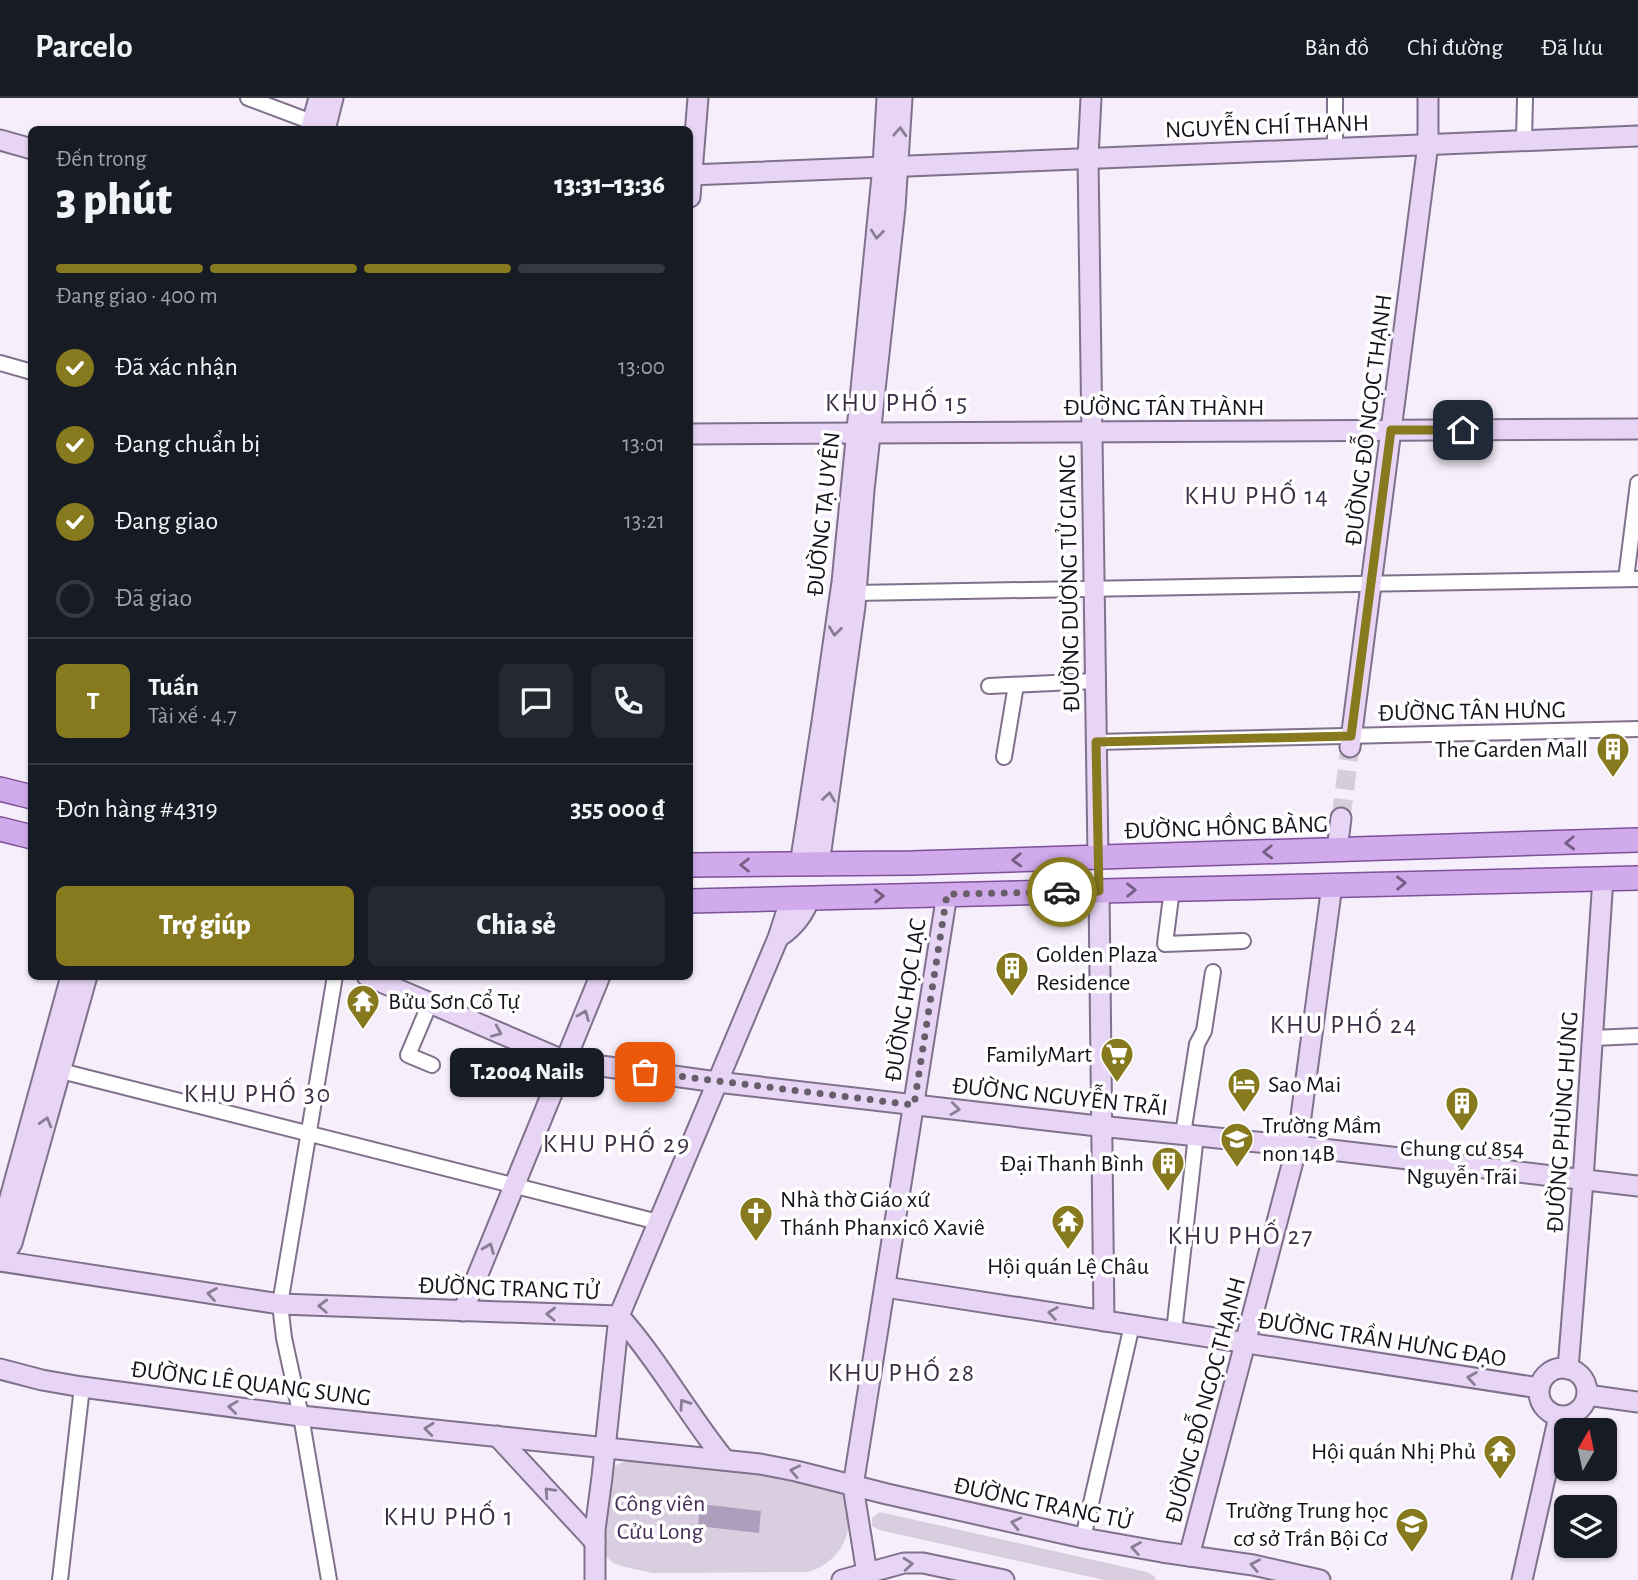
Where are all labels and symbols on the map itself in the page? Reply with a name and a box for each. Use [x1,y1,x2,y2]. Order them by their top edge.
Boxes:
street label: NGUYỄN CHÍ THANH [1164,106,1369,143]
one-way arrow [893,126,908,137]
one-way arrow [869,228,884,240]
street label: ĐƯỜNG ĐỖ NGỌC THẠNH [1337,292,1396,547]
district label: KHU PHỐ 15 [825,386,969,416]
street label: ĐƯỜNG TÂN THÀNH [1064,394,1264,420]
pin [1433,400,1493,460]
street label: ĐƯỜNG TẠ UYÊN [801,430,845,598]
street label: ĐƯỜNG DƯƠNG TỬ GIANG [1054,454,1084,712]
district label: KHU PHỐ 14 [1184,479,1330,509]
one-way arrow [828,625,843,637]
street label: ĐƯỜNG TÂN HƯNG [1378,696,1566,726]
building icon: The Garden Mall [1594,730,1632,779]
place label: The Garden Mall [1435,738,1588,762]
one-way arrow [821,791,836,803]
street label: ĐƯỜNG HỒNG BÀNG [1123,808,1328,844]
one-way arrow [1564,835,1575,850]
one-way arrow [1263,844,1273,860]
one-way arrow [1011,852,1022,867]
one-way arrow [739,857,749,873]
courier [1027,857,1097,927]
one-way arrow [1396,875,1406,891]
one-way arrow [1125,883,1136,898]
one-way arrow [874,888,884,904]
street label: ĐƯỜNG HỌC LẠC [879,916,931,1084]
place label: Golden Plaza Residence [1036,943,1158,995]
building icon: Golden Plaza Residence [993,949,1031,998]
temple icon: Bửu Sơn Cổ Tự [344,982,382,1031]
place label: Bửu Sơn Cổ Tự [388,989,520,1014]
district label: KHU PHỐ 24 [1270,1008,1418,1038]
one-way arrow [576,1010,590,1022]
street label: ĐƯỜNG PHÙNG HƯNG [1541,1011,1583,1233]
one-way arrow [490,1024,503,1038]
supermarket icon: FamilyMart [1098,1035,1136,1084]
pin [615,1042,675,1102]
place label: FamilyMart [986,1043,1092,1067]
callout: T.2004 Nails [449,1048,603,1096]
hotel icon: Sao Mai [1225,1065,1263,1114]
street label: ĐƯỜNG NGUYỄN TRÃI [951,1069,1169,1120]
place label: Sao Mai [1268,1073,1341,1097]
district label: KHU PHỐ 30 [184,1077,332,1107]
building icon: Chung cư 854 Nguyễn Trãi [1443,1084,1481,1133]
one-way arrow [949,1102,961,1117]
place label: Trường Mầm non 14B [1262,1114,1381,1166]
one-way arrow [38,1116,53,1128]
school or university icon: Trường Mầm non 14B [1218,1120,1256,1169]
district label: KHU PHỐ 29 [543,1127,691,1157]
place label: Chung cư 854 Nguyễn Trãi [1400,1137,1524,1189]
building icon: Đại Thanh Bình [1149,1144,1187,1193]
place label: Đại Thanh Bình [1000,1152,1144,1176]
place label: Nhà thờ Giáo xứ Thánh Phanxicô Xaviê [780,1188,985,1240]
church icon: Nhà thờ Giáo xứ Thánh Phanxicô Xaviê [737,1194,775,1243]
temple icon: Hội quán Lệ Châu [1049,1202,1087,1251]
district label: KHU PHỐ 27 [1168,1219,1314,1249]
one-way arrow [480,1243,494,1255]
place label: Hội quán Lệ Châu [987,1255,1149,1279]
street label: ĐƯỜNG TRANG TỬ [418,1272,601,1304]
street label: ĐƯỜNG ĐỖ NGỌC THẠNH [1157,1273,1250,1526]
one-way arrow [207,1287,218,1302]
one-way arrow [318,1298,329,1313]
street label: ĐƯỜNG TRẦN HƯNG ĐẠO [1256,1305,1508,1371]
one-way arrow [1047,1306,1059,1321]
one-way arrow [545,1307,556,1322]
street label: ĐƯỜNG LÊ QUANG SUNG [129,1355,373,1411]
district label: KHU PHỐ 28 [828,1356,976,1386]
one-way arrow [1466,1371,1478,1386]
one-way arrow [679,1399,692,1412]
one-way arrow [227,1400,239,1415]
north arrow [1554,1418,1617,1480]
one-way arrow [423,1422,434,1437]
temple icon: Hội quán Nhị Phủ [1481,1432,1519,1481]
place label: Hội quán Nhị Phủ [1311,1440,1476,1464]
one-way arrow [789,1464,801,1479]
street label: ĐƯỜNG TRANG TỬ [951,1471,1135,1535]
one-way arrow [544,1487,557,1500]
park label: Công viên Cửu Long [615,1492,705,1544]
place label: Trường Trung học cơ sở Trần Bội Cơ [1226,1499,1388,1551]
district label: KHU PHỐ 1 [383,1500,515,1530]
school or university icon: Trường Trung học cơ sở Trần Bội Cơ [1393,1505,1431,1554]
one-way arrow [1010,1517,1022,1531]
one-way arrow [1130,1541,1142,1556]
one-way arrow [902,1557,913,1572]
one-way arrow [1249,1559,1261,1574]

